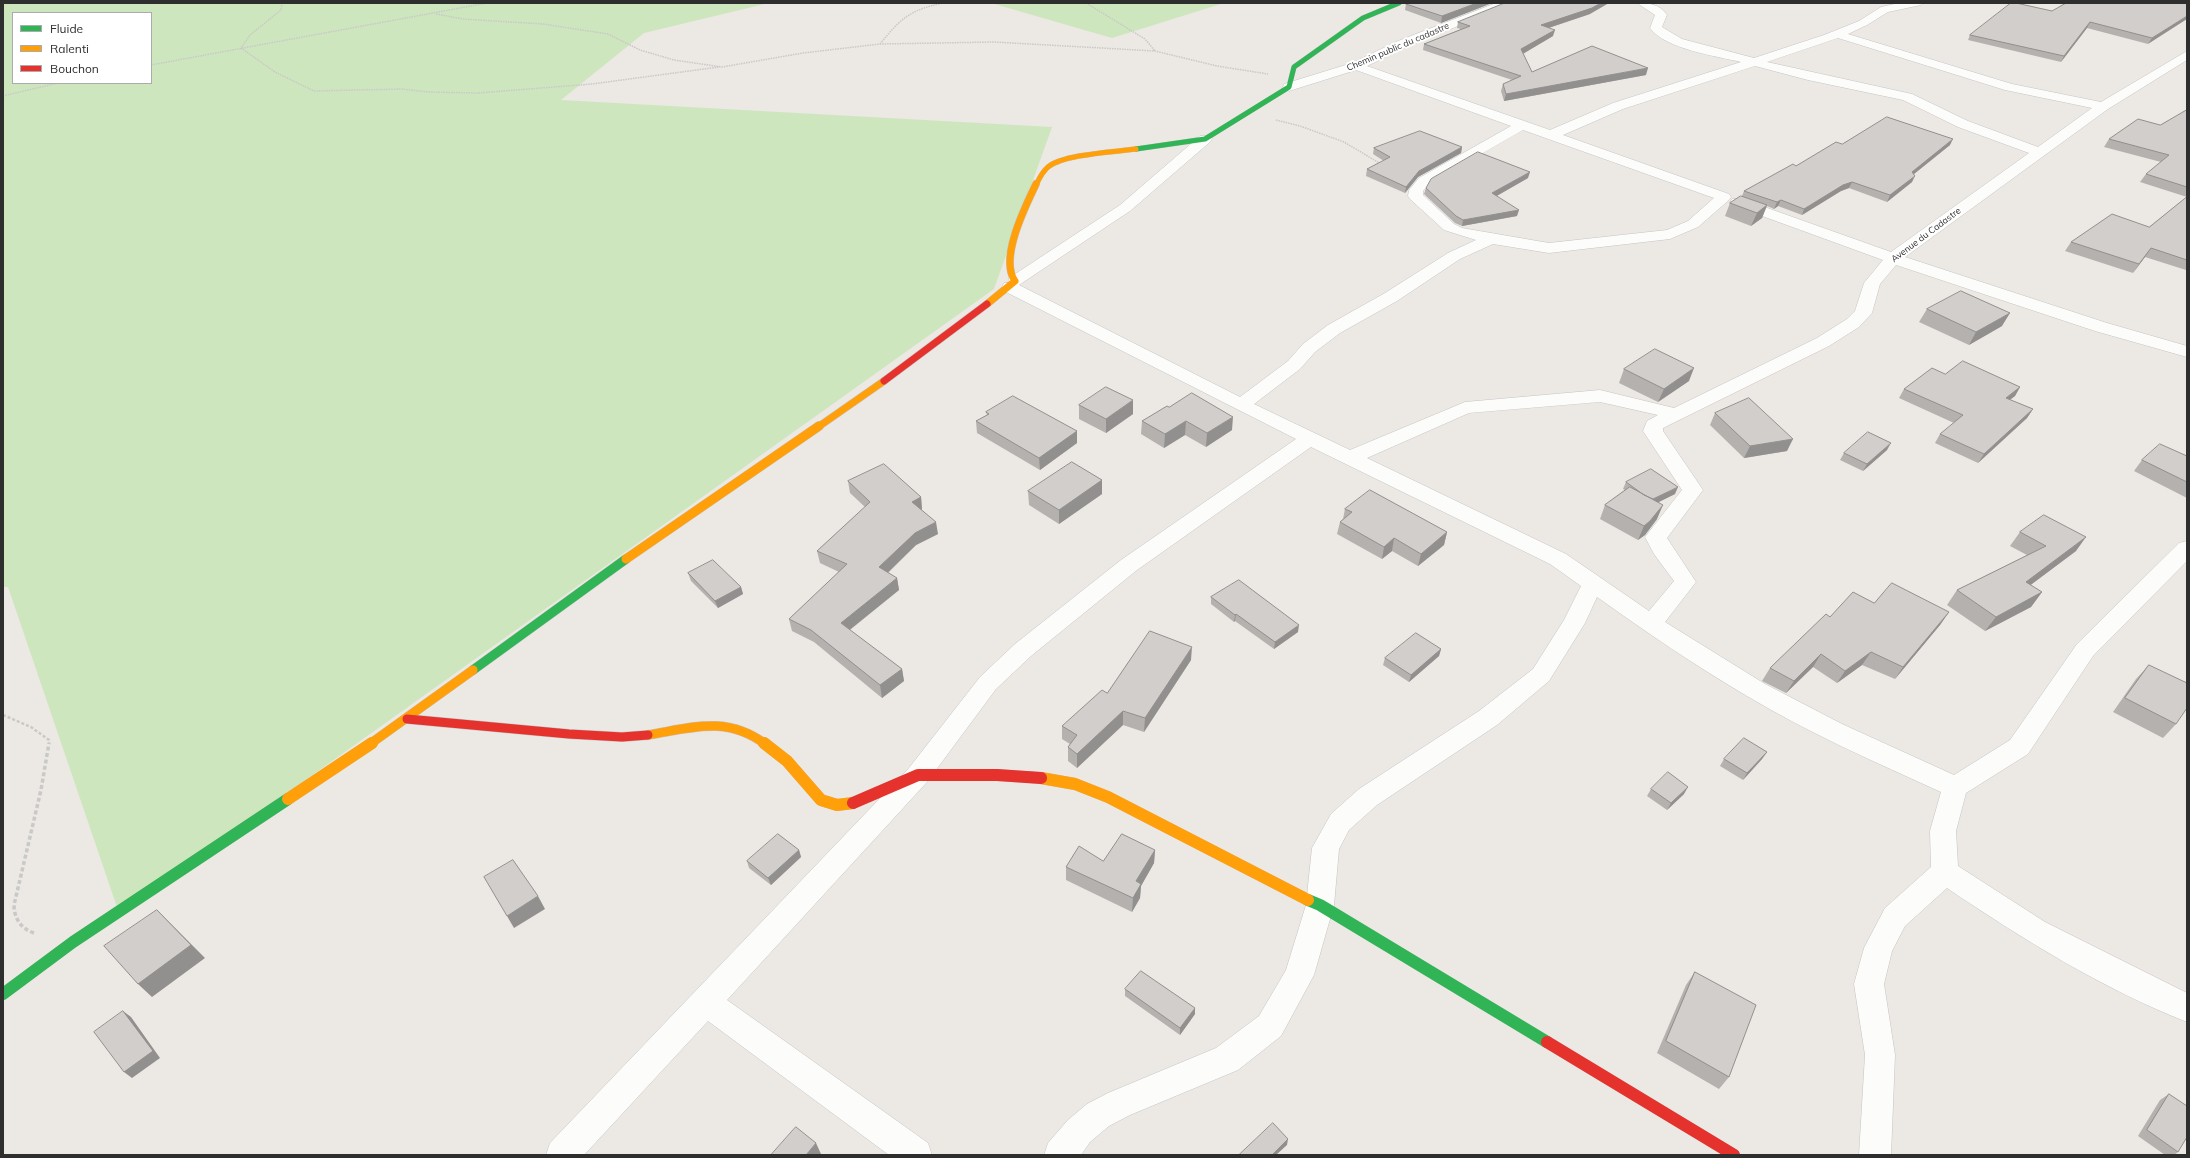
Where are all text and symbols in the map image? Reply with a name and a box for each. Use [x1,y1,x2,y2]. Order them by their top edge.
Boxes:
legend [12,12,152,84]
street label: Chemin public du cadastre [1345,20,1451,74]
text: Fluide [50,21,83,36]
text: Ralenti [50,41,89,56]
text: Bouchon [50,61,99,76]
street label: Avenue du Cadastre [1889,205,1963,265]

